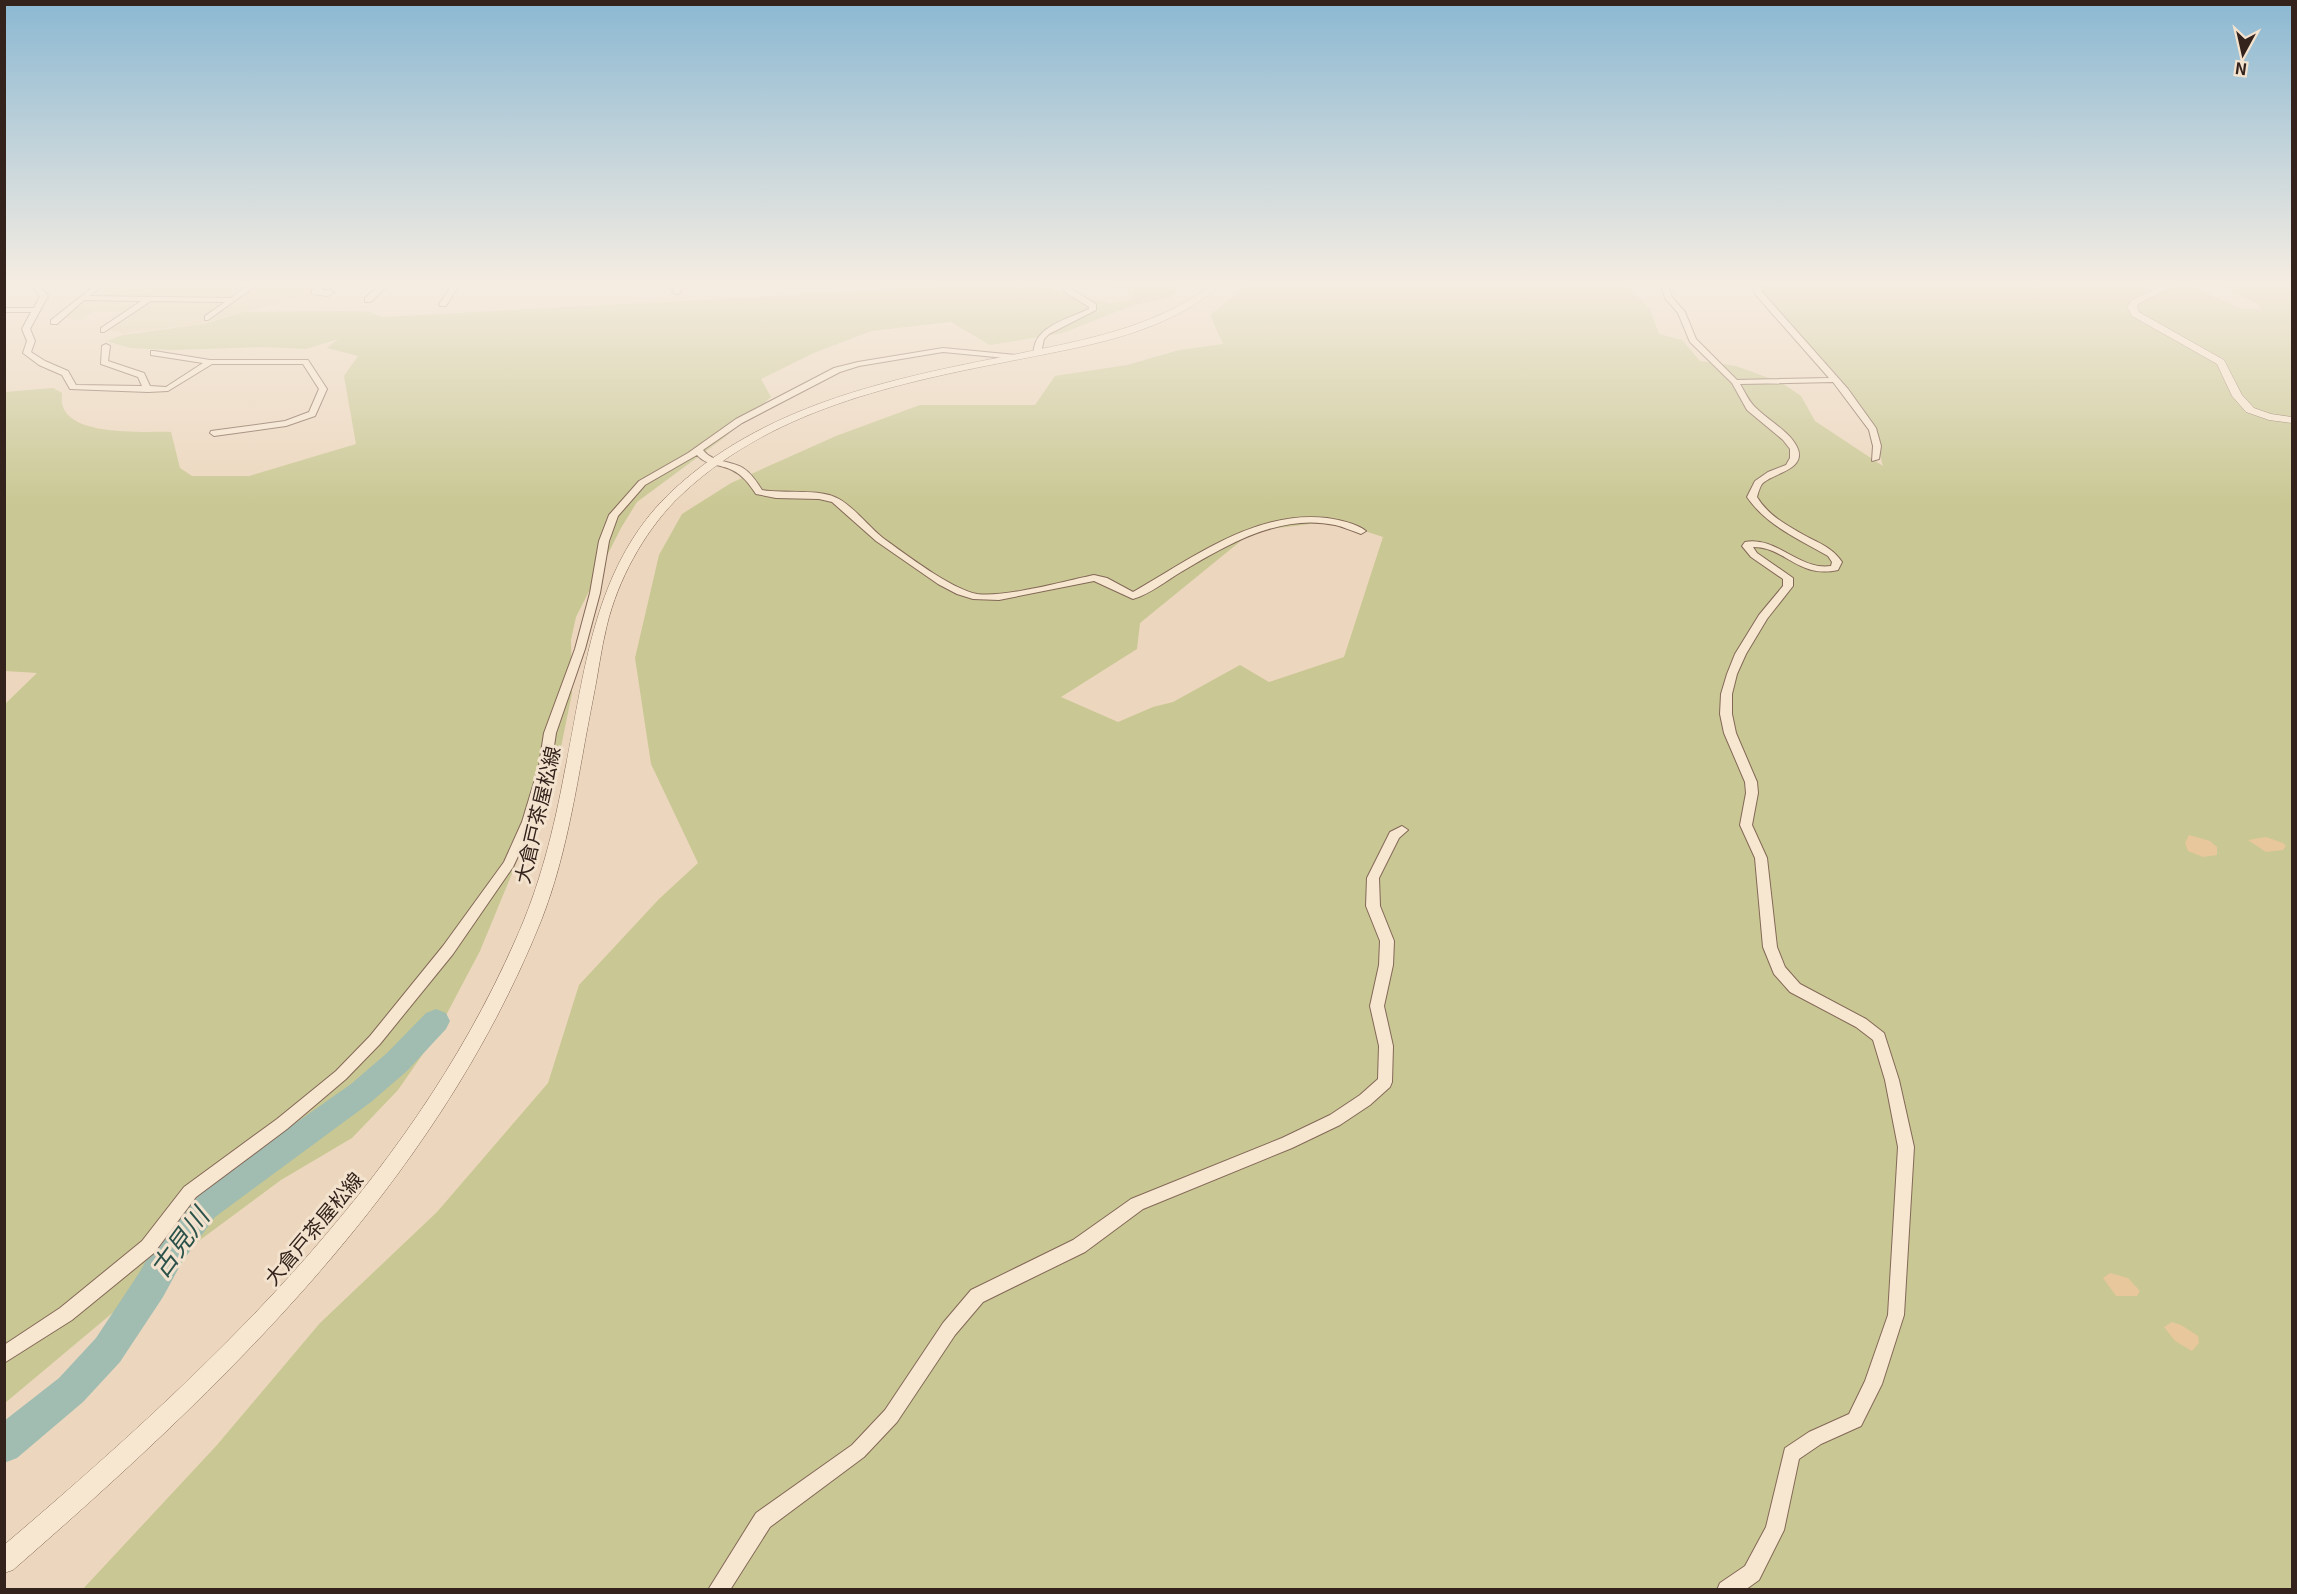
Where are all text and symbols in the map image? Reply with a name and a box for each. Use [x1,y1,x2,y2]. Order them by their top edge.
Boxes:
north arrow [2213,24,2273,84]
text: N [2233,57,2248,83]
street label: 大倉戸茶屋松線 [507,743,566,886]
street label: 大倉戸茶屋松線 [257,1165,369,1291]
water label: 古見川 [140,1197,218,1284]

